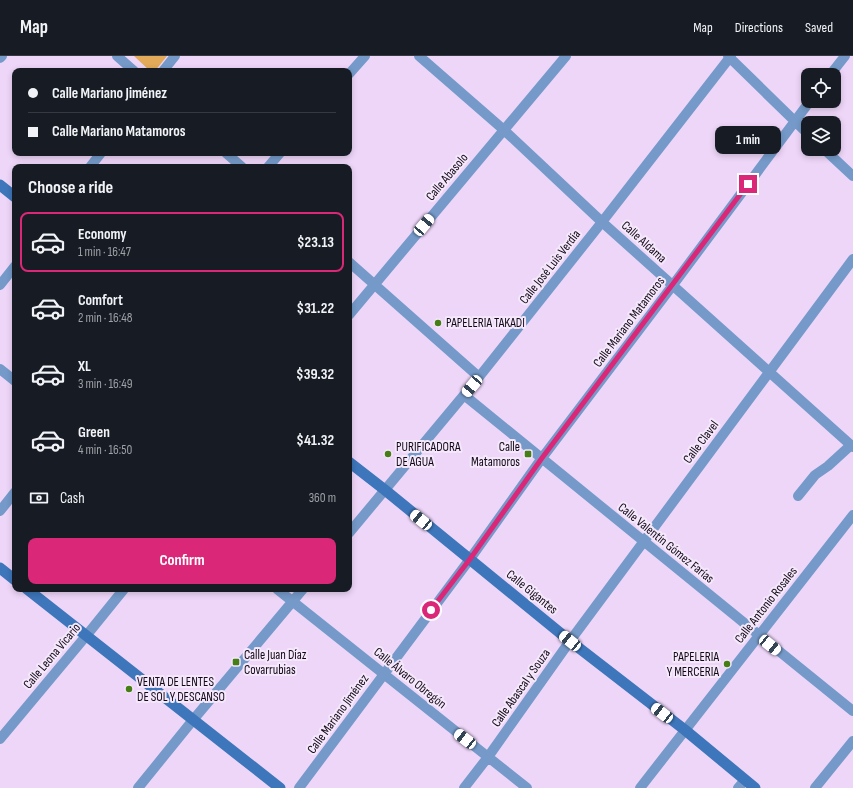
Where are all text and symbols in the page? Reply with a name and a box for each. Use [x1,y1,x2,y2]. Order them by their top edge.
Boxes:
text: Map [20,16,48,39]
text: Map [693,19,713,36]
text: Directions [735,19,783,36]
text: Saved [805,19,833,36]
map controls [801,68,841,156]
button: locate [801,68,841,108]
text: Calle Mariano Jiménez [52,84,167,103]
button: layers [801,116,841,156]
text: Calle Mariano Matamoros [52,122,185,141]
callout: 1 min [715,126,781,154]
text: 1 min [736,132,760,148]
street label: Calle Abasolo [422,150,472,204]
route end [739,175,757,193]
text: Choose a ride [28,177,113,198]
car [412,212,436,238]
street label: Calle Aldama [618,218,670,266]
icon: car [30,224,66,260]
text: Economy [78,225,127,244]
street label: Calle José Luis Verdia [516,227,584,307]
text: $23.13 [297,233,334,252]
text: 1 min · 16:47 [78,244,131,260]
street label: Calle Mariano Matamoros [590,273,668,370]
icon: car [30,290,66,326]
text: Comfort [78,291,123,310]
text: $31.22 [296,299,334,318]
text: 2 min · 16:48 [78,310,132,326]
place label: PAPELERIA TAKADI [446,315,525,331]
marker: PAPELERIA TAKADI [433,318,443,328]
icon: car [30,356,66,392]
text: XL [78,357,91,376]
text: $39.32 [296,365,334,384]
car [460,373,484,399]
text: 3 min · 16:49 [78,376,132,392]
street label: Calle Clavel [680,417,722,467]
icon: car [30,422,66,458]
text: Green [78,423,110,442]
text: $41.32 [296,431,334,450]
place label: PURIFICADORA DE AGUA [396,439,461,470]
place label: Calle Matamoros [471,439,520,470]
text: 4 min · 16:50 [78,442,132,458]
marker: PURIFICADORA DE AGUA [383,449,393,459]
marker: Calle Matamoros [523,449,533,459]
icon: cash [28,487,50,509]
text: Cash [60,489,85,508]
text: 360 m [309,490,336,506]
street label: Calle Valentín Gómez Farías [615,499,717,587]
car [408,508,434,532]
button: Confirm [28,538,336,584]
street label: Calle Antonio Rosales [731,563,801,646]
street label: Calle Gigantes [503,566,561,618]
route start [422,601,440,619]
street label: Calle Leona Vicario [20,620,84,692]
car [557,629,583,653]
car [757,633,783,657]
street label: Calle Álvaro Obregón [370,644,450,712]
street label: Calle Abascal y Souza [488,646,554,730]
place label: Calle Juan Díaz Covarrubias [244,647,307,678]
place label: PAPELERIA Y MERCERIA [667,649,719,680]
marker: Calle Juan Díaz Covarrubias [231,657,241,667]
marker: PAPELERIA Y MERCERIA [722,659,732,669]
street label: Calle Mariano Jiménez [304,671,372,757]
place label: VENTA DE LENTES DE SOL Y DESCANSO [137,674,225,705]
marker: VENTA DE LENTES DE SOL Y DESCANSO [124,684,134,694]
car [649,701,675,725]
car [452,727,478,751]

